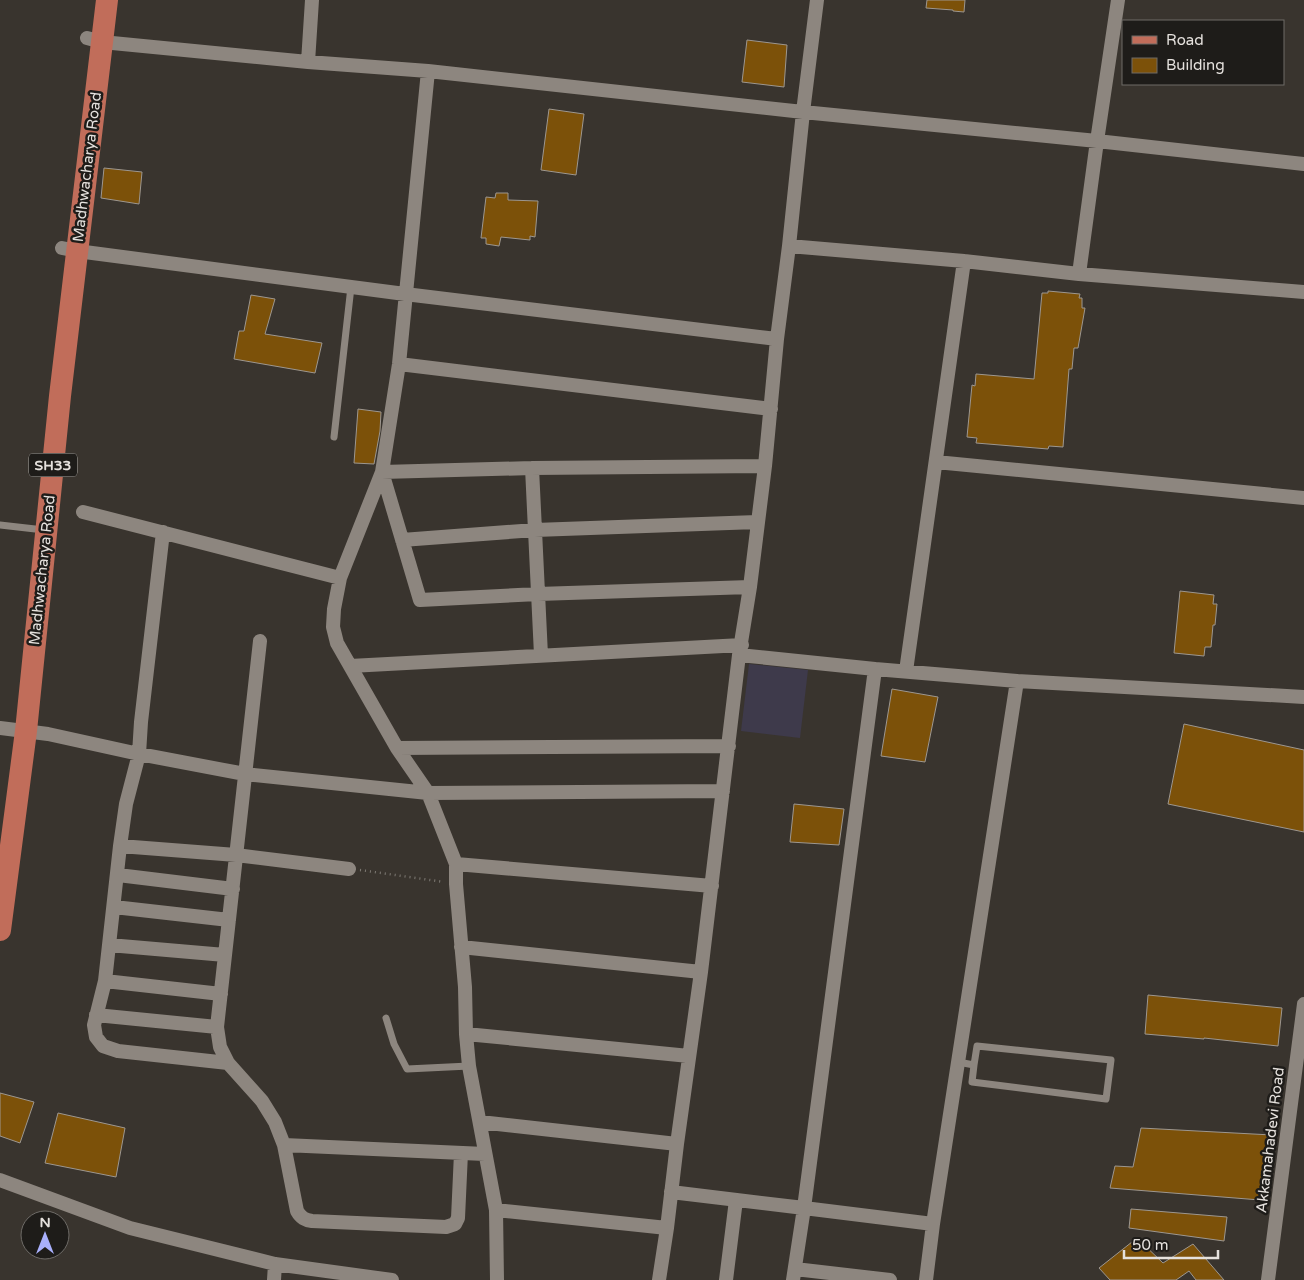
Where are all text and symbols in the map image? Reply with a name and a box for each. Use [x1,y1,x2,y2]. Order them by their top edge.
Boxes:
legend [1122,20,1284,85]
text: Road [1166,31,1204,49]
text: Building [1166,56,1225,74]
street label: Madhwacharya Road [69,91,105,243]
road number: SH33 [29,454,77,476]
street label: Madhwacharya Road [25,494,59,646]
street label: Akkamahadevi Road [1252,1066,1288,1214]
north arrow [20,1210,70,1260]
text: N [39,1214,51,1231]
scale bar [1124,1228,1218,1260]
text: 50 m [1132,1236,1169,1254]

